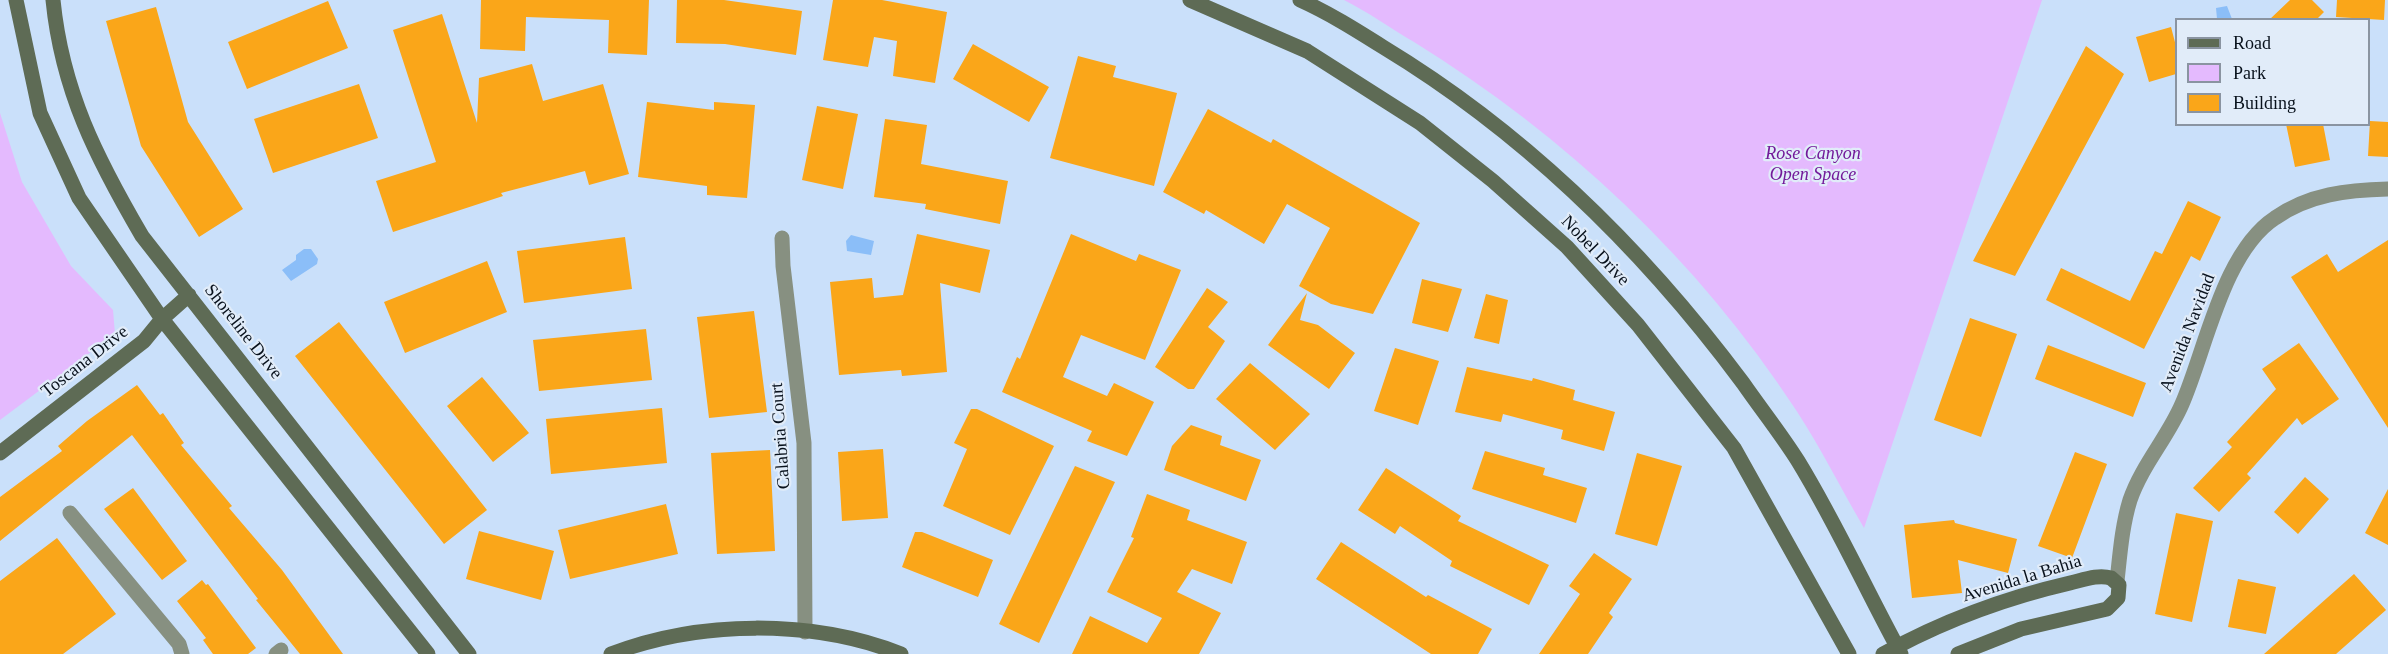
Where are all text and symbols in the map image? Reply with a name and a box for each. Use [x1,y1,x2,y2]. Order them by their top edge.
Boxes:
legend [2175,18,2370,126]
text: Road [2233,33,2271,53]
text: Park [2233,63,2266,83]
text: Building [2233,93,2296,113]
park label: Rose Canyon Open Space [1765,143,1861,186]
street label: Nobel Drive [1556,211,1634,291]
street label: Avenida Navidad [2155,271,2221,395]
street label: Shoreline Drive [199,280,287,384]
street label: Toscana Drive [37,321,133,403]
street label: Calabria Court [767,382,795,490]
street label: Avenida la Bahia [1960,551,2084,607]

